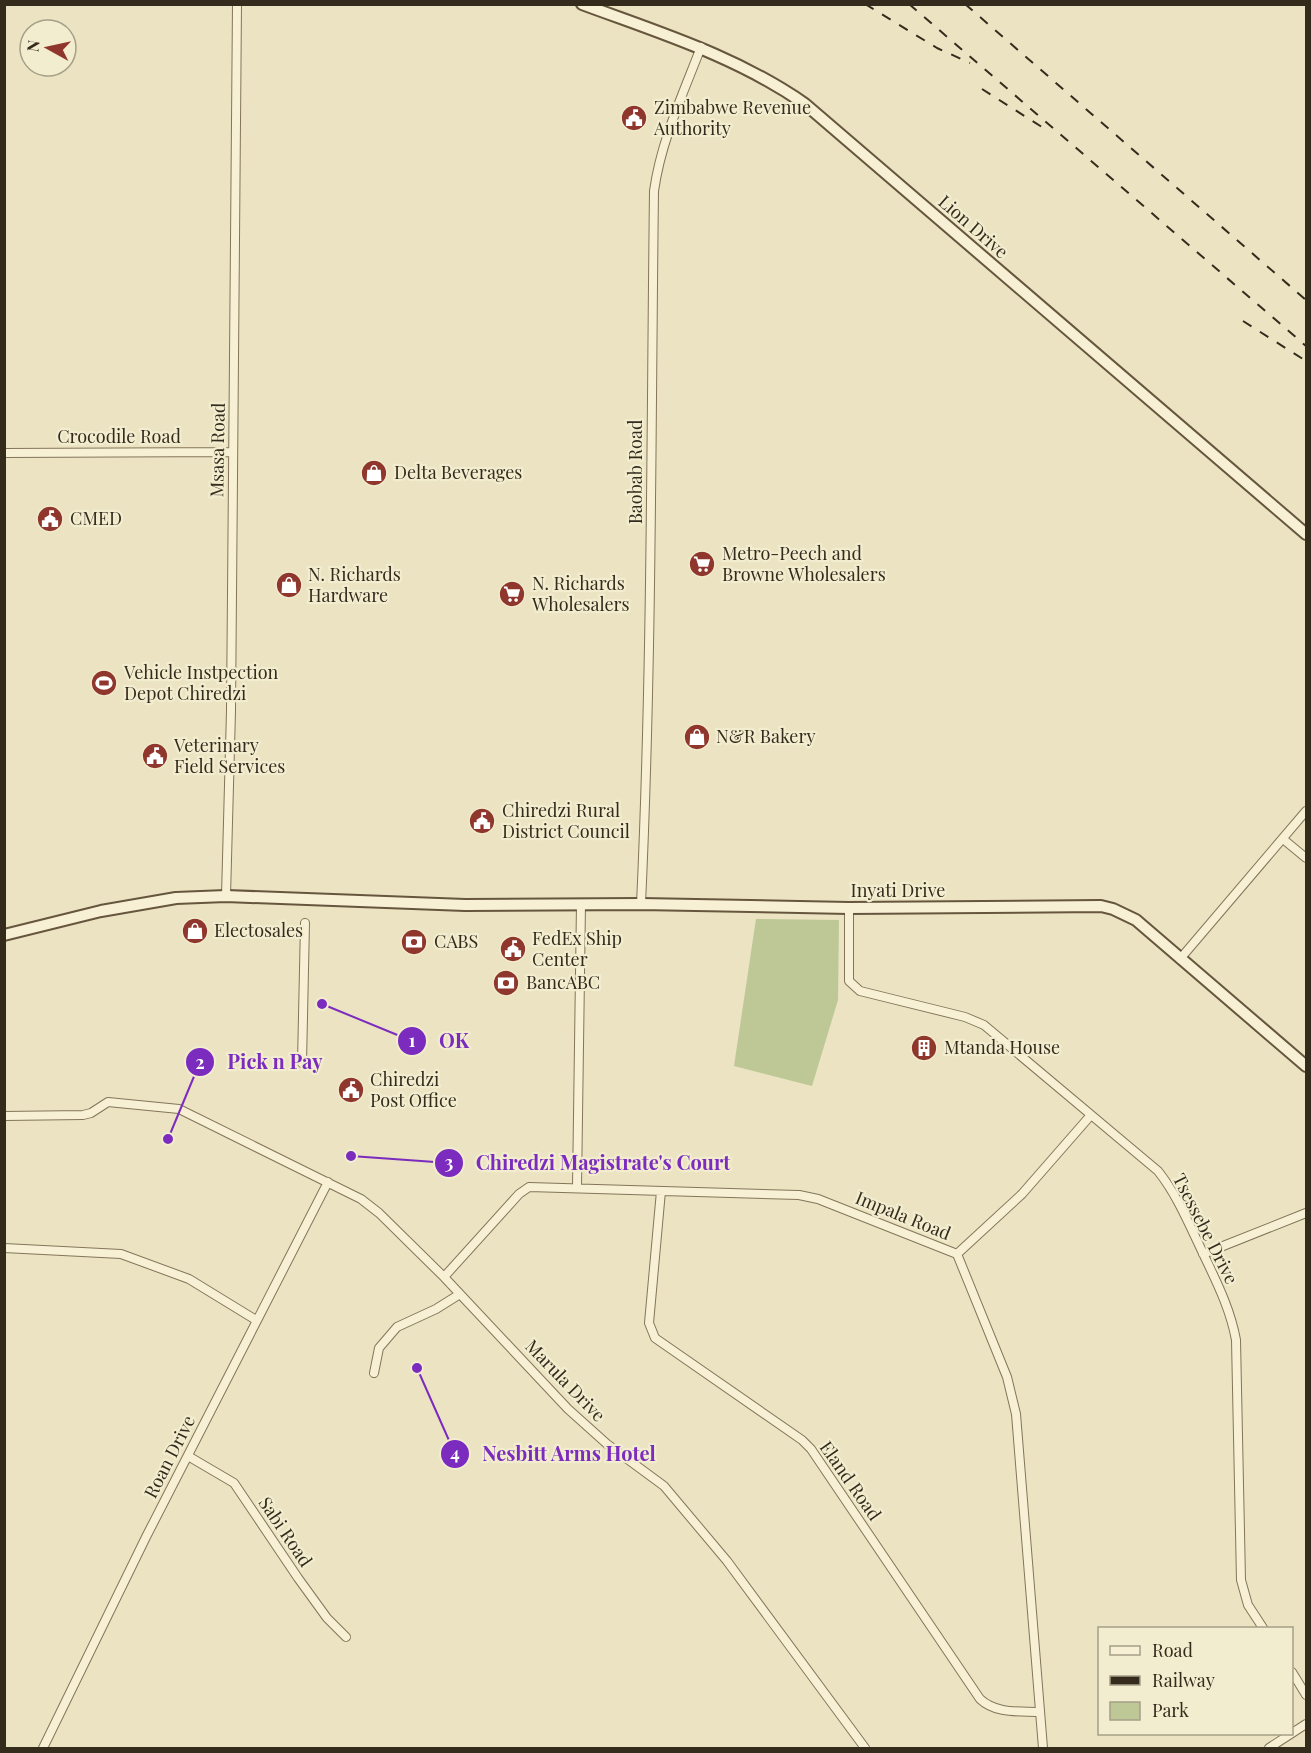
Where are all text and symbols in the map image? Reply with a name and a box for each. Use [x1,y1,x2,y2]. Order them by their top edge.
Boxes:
north arrow [18,18,78,78]
text: N [21,38,44,53]
place label: Zimbabwe Revenue Authority [653,95,811,140]
public building icon: Zimbabwe Revenue Authority [619,103,649,133]
street label: Lion Drive [934,189,1014,263]
street label: Msasa Road [204,402,230,498]
street label: Baobab Road [623,419,647,524]
street label: Crocodile Road [57,424,181,448]
shop icon: Delta Beverages [359,458,389,488]
place label: Delta Beverages [394,460,522,484]
public building icon: CMED [35,504,65,534]
place label: CMED [70,506,122,530]
place label: Metro-Peech and Browne Wholesalers [722,541,886,586]
supermarket icon: Metro-Peech and Browne Wholesalers [687,549,717,579]
place label: N. Richards Hardware [308,562,401,607]
shop icon: N. Richards Hardware [274,570,304,600]
place label: N. Richards Wholesalers [531,571,630,616]
supermarket icon: N. Richards Wholesalers [497,579,527,609]
place label: Vehicle Instpection Depot Chiredzi [123,660,279,705]
sports icon: Vehicle Instpection Depot Chiredzi [89,668,119,698]
shop icon: N&R Bakery [682,722,712,752]
place label: N&R Bakery [716,724,815,748]
place label: Veterinary Field Services [173,733,285,778]
public building icon: Veterinary Field Services [140,741,170,771]
place label: Chiredzi Rural District Council [502,798,630,843]
public building icon: Chiredzi Rural District Council [467,806,497,836]
street label: Inyati Drive [851,878,945,902]
shop icon: Electosales [180,916,210,946]
place label: Electosales [214,918,303,942]
place label: FedEx Ship Center [532,926,622,971]
bank icon: CABS [399,927,429,957]
place label: CABS [434,929,478,953]
public building icon: FedEx Ship Center [498,934,528,964]
bank icon: BancABC [491,968,521,998]
place label: BancABC [526,970,600,994]
callout: OK [397,1022,481,1060]
text: OK [439,1026,470,1053]
text: 1 [409,1028,416,1052]
building icon: Mtanda House [909,1033,939,1063]
place label: Mtanda House [944,1035,1060,1059]
callout: Pick n Pay [185,1043,335,1081]
text: Pick n Pay [227,1047,323,1074]
text: 2 [195,1050,205,1074]
place label: Chiredzi Post Office [370,1067,457,1112]
public building icon: Chiredzi Post Office [336,1075,366,1105]
callout: Chiredzi Magistrate's Court [434,1144,743,1182]
text: Chiredzi Magistrate's Court [476,1148,731,1175]
text: 3 [445,1150,454,1174]
street label: Tsessebe Drive [1168,1169,1244,1288]
street label: Impala Road [852,1185,955,1245]
street label: Marula Drive [520,1334,611,1427]
street label: Roan Drive [138,1411,200,1502]
callout: Nesbitt Arms Hotel [440,1435,668,1473]
street label: Eland Road [815,1436,887,1525]
text: Nesbitt Arms Hotel [482,1439,656,1466]
text: 4 [450,1441,460,1465]
street label: Sabi Road [254,1492,318,1572]
legend [1098,1627,1293,1735]
text: Road [1152,1638,1193,1662]
text: Railway [1152,1668,1215,1692]
text: Park [1152,1698,1189,1722]

